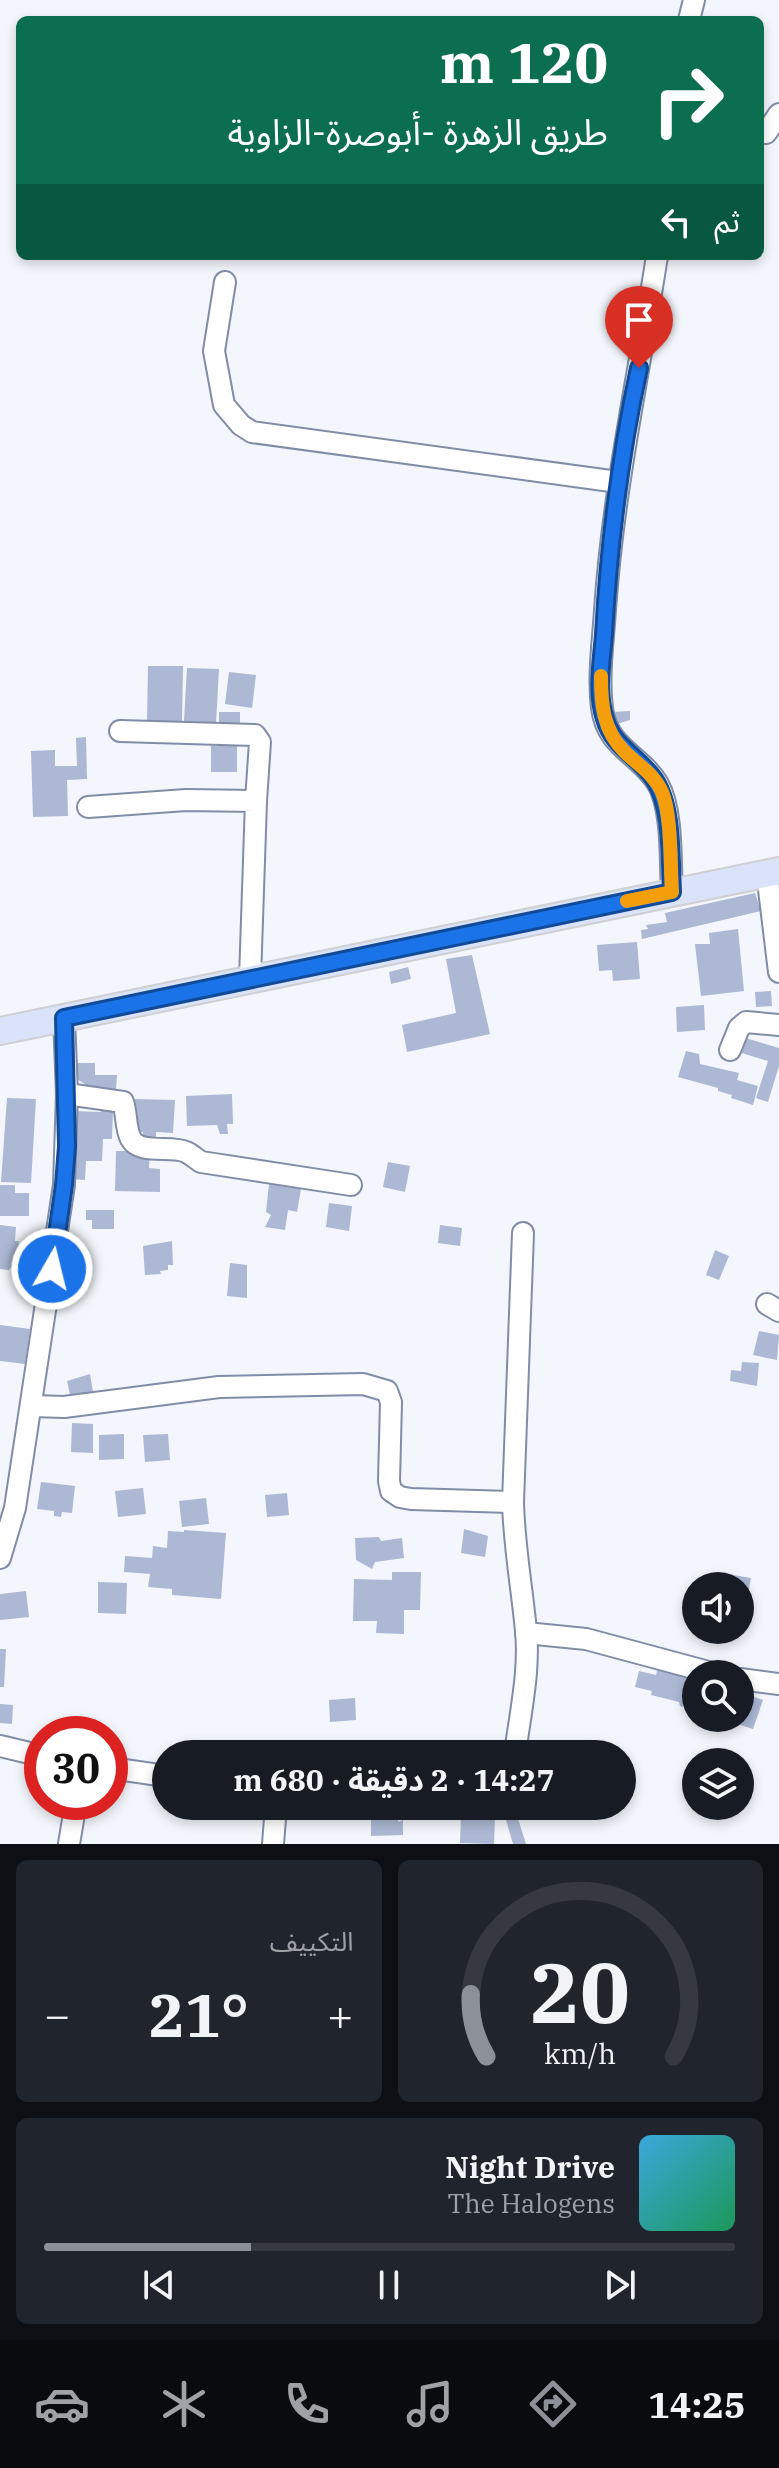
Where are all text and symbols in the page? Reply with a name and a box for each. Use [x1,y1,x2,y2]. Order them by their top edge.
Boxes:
text: 120 m [440,26,608,98]
icon: right [636,48,740,152]
text: طريق الزهرة -أبوصرة-الزاوية [228,108,608,155]
icon: left [654,200,698,244]
text: ثم [714,201,740,240]
pin [605,286,673,368]
icon: arrive [617,298,661,342]
position arrow [10,1227,94,1311]
map controls [682,1572,754,1820]
button: sound [682,1572,754,1644]
button: search [682,1660,754,1732]
speed limit sign: 30 [24,1716,128,1820]
button: layers [682,1748,754,1820]
text: 14:27 · 2 دقيقة · 680 m [234,1760,554,1799]
text: التكييف [270,1924,354,1958]
text: 20 [530,1938,630,2046]
text: 21° [149,1975,249,2054]
text: − [44,1986,70,2043]
text: + [327,1986,353,2043]
text: km/h [544,2035,616,2072]
text: Night Drive [445,2147,615,2186]
text: The Halogens [448,2186,615,2220]
icon: previous [137,2263,181,2307]
icon: pause [367,2263,411,2307]
icon: next [598,2263,642,2307]
icon: car [34,2376,90,2432]
icon: climate [156,2376,212,2432]
icon: phone [279,2376,335,2432]
icon: music [402,2376,458,2432]
icon: directions [525,2376,581,2432]
text: 14:25 [648,2381,746,2428]

